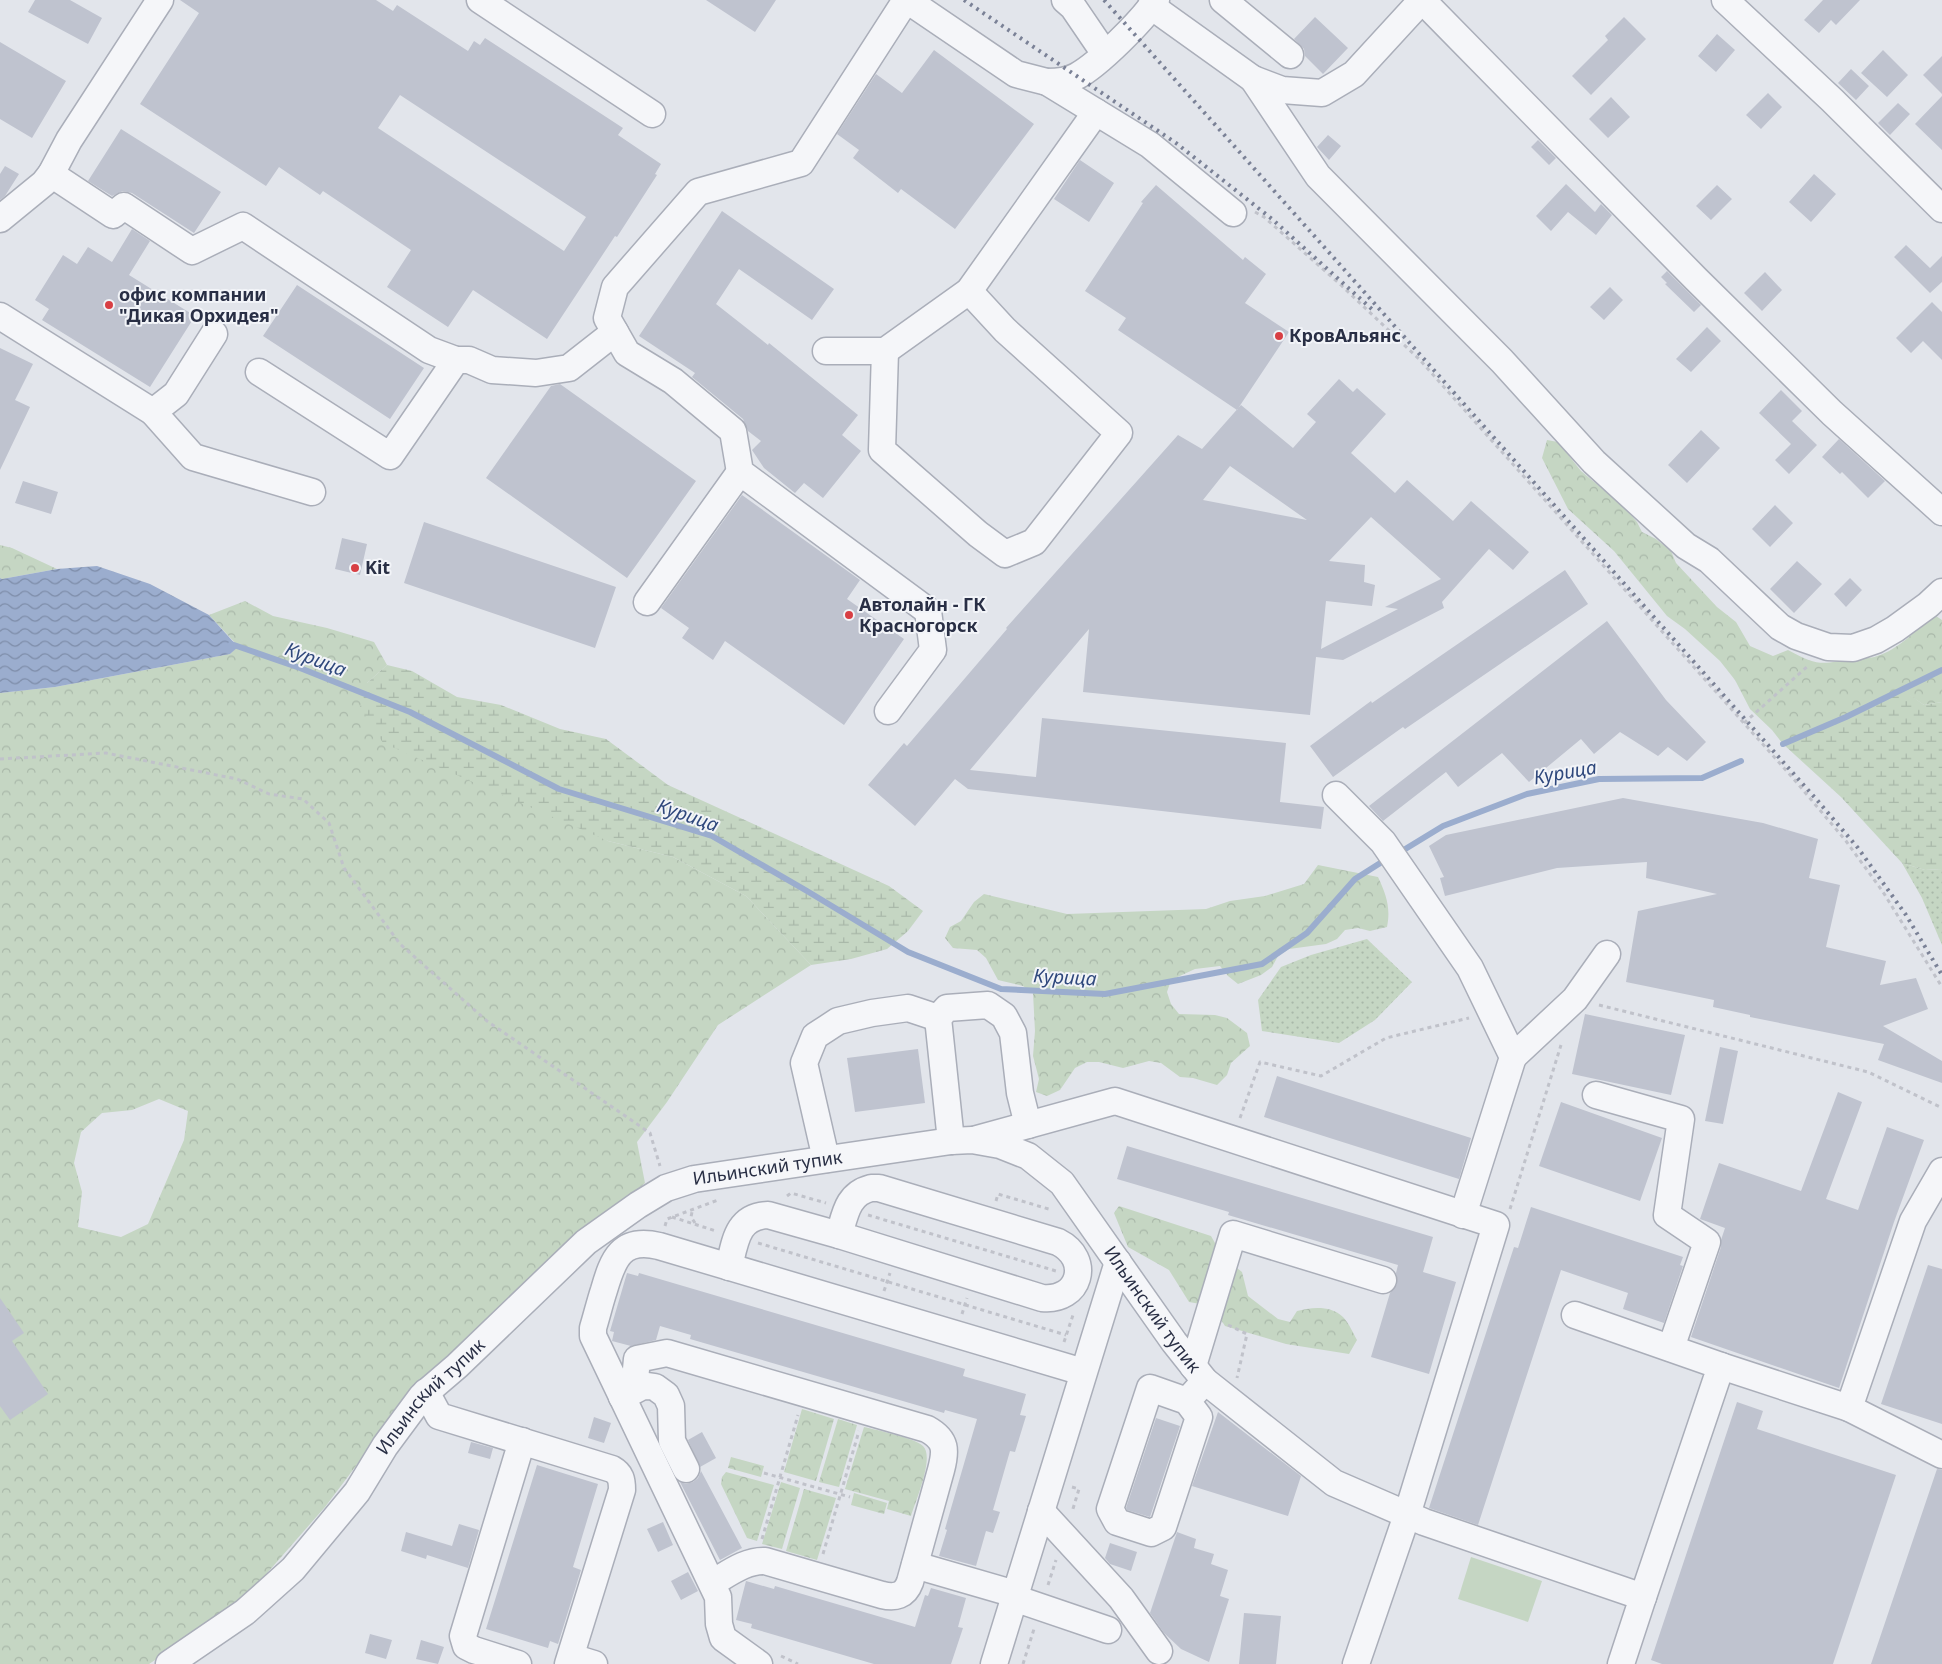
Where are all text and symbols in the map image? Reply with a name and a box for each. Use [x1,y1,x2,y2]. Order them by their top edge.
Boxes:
place label: офис компании "Дикая Орхидея" [119,282,279,327]
marker: офис компании "Дикая Орхидея" [103,299,115,311]
place label: КровАльянс [1289,323,1401,347]
marker: КровАльянс [1273,330,1285,342]
place label: Kit [365,555,390,579]
marker: Kit [349,562,361,574]
place label: Автолайн - ГК Красногорск [859,592,986,637]
marker: Автолайн - ГК Красногорск [843,609,855,621]
water label: Курица [282,635,351,683]
water label: Курица [1531,754,1599,790]
water label: Курица [654,792,722,838]
water label: Курица [1033,962,1098,992]
street label: Ильинский тупик [691,1144,844,1190]
street label: Ильинский тупик [1099,1241,1207,1378]
street label: Ильинский тупик [370,1332,490,1459]

